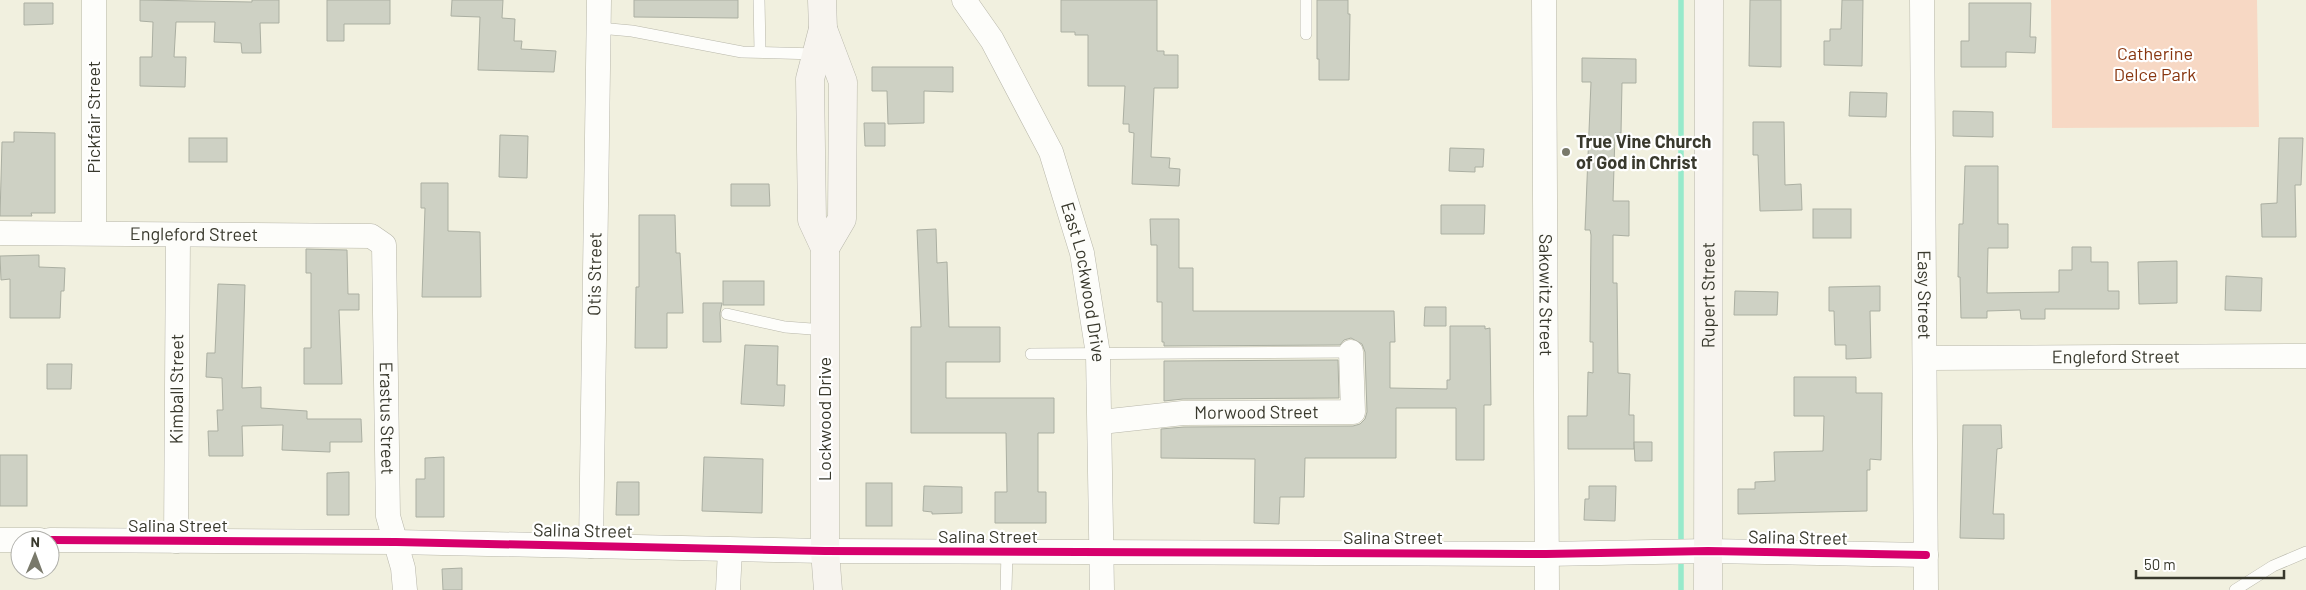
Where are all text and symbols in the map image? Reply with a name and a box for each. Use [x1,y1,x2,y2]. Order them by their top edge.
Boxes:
park label: Catherine Delce Park [2114,42,2196,85]
street label: Pickfair Street [82,61,104,173]
place label: True Vine Church of God in Christ [1576,130,1711,173]
marker: True Vine Church of God in Christ [1560,146,1572,158]
street label: East Lockwood Drive [1057,199,1110,362]
street label: Engleford Street [130,222,258,245]
street label: Otis Street [582,232,606,316]
street label: Sakowitz Street [1535,234,1558,356]
street label: Rupert Street [1696,242,1719,348]
street label: Easy Street [1914,250,1936,340]
street label: Kimball Street [165,334,187,444]
street label: Engleford Street [2052,345,2180,367]
street label: Lockwood Drive [813,357,835,481]
street label: Erastus Street [376,362,399,475]
street label: Morwood Street [1194,400,1319,423]
street label: Salina Street [128,514,228,536]
street label: Salina Street [533,518,633,542]
street label: Salina Street [938,525,1038,547]
street label: Salina Street [1748,525,1848,549]
street label: Salina Street [1343,526,1443,548]
north arrow [10,530,60,580]
text: N [30,533,40,550]
scale bar [2136,548,2284,580]
text: 50 m [2144,555,2176,573]

